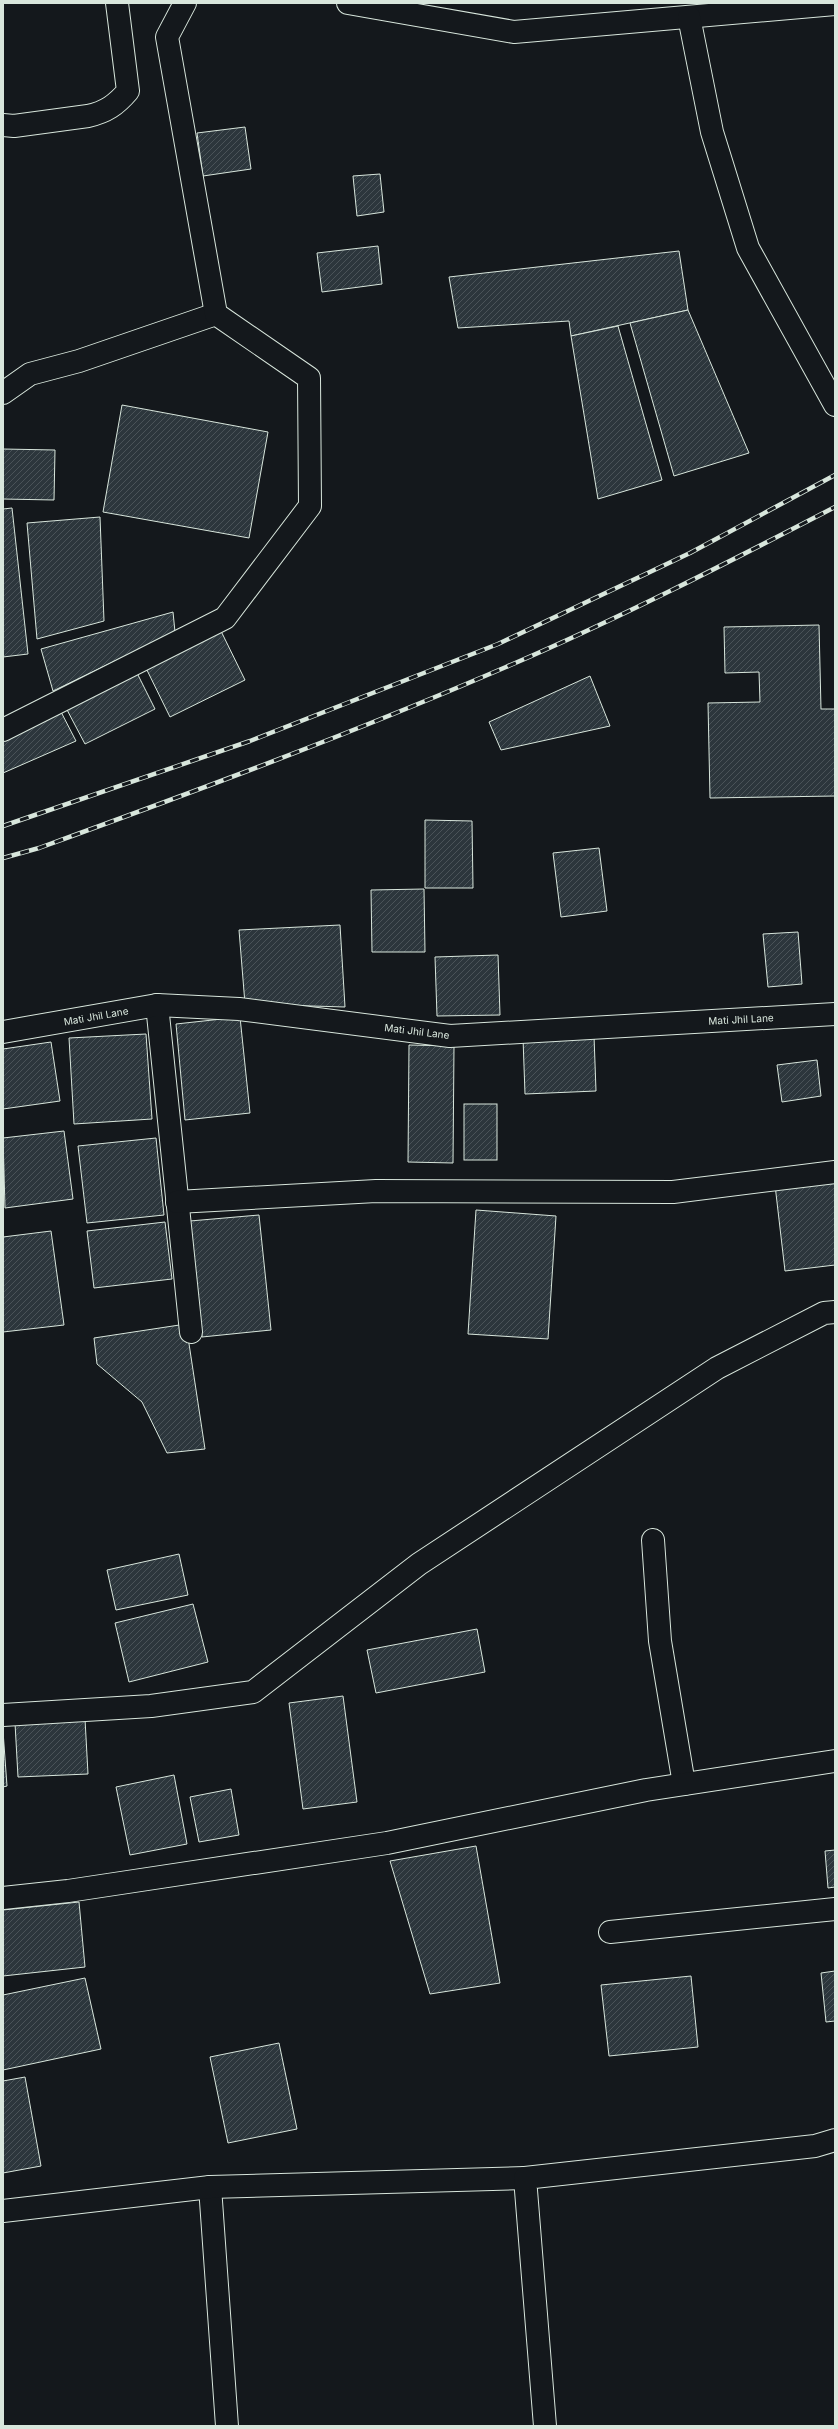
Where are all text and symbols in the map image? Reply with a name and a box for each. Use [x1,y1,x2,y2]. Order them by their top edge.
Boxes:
street label: Mati Jhil Lane [63,1004,129,1028]
street label: Mati Jhil Lane [708,1011,774,1027]
street label: Mati Jhil Lane [384,1021,450,1041]

